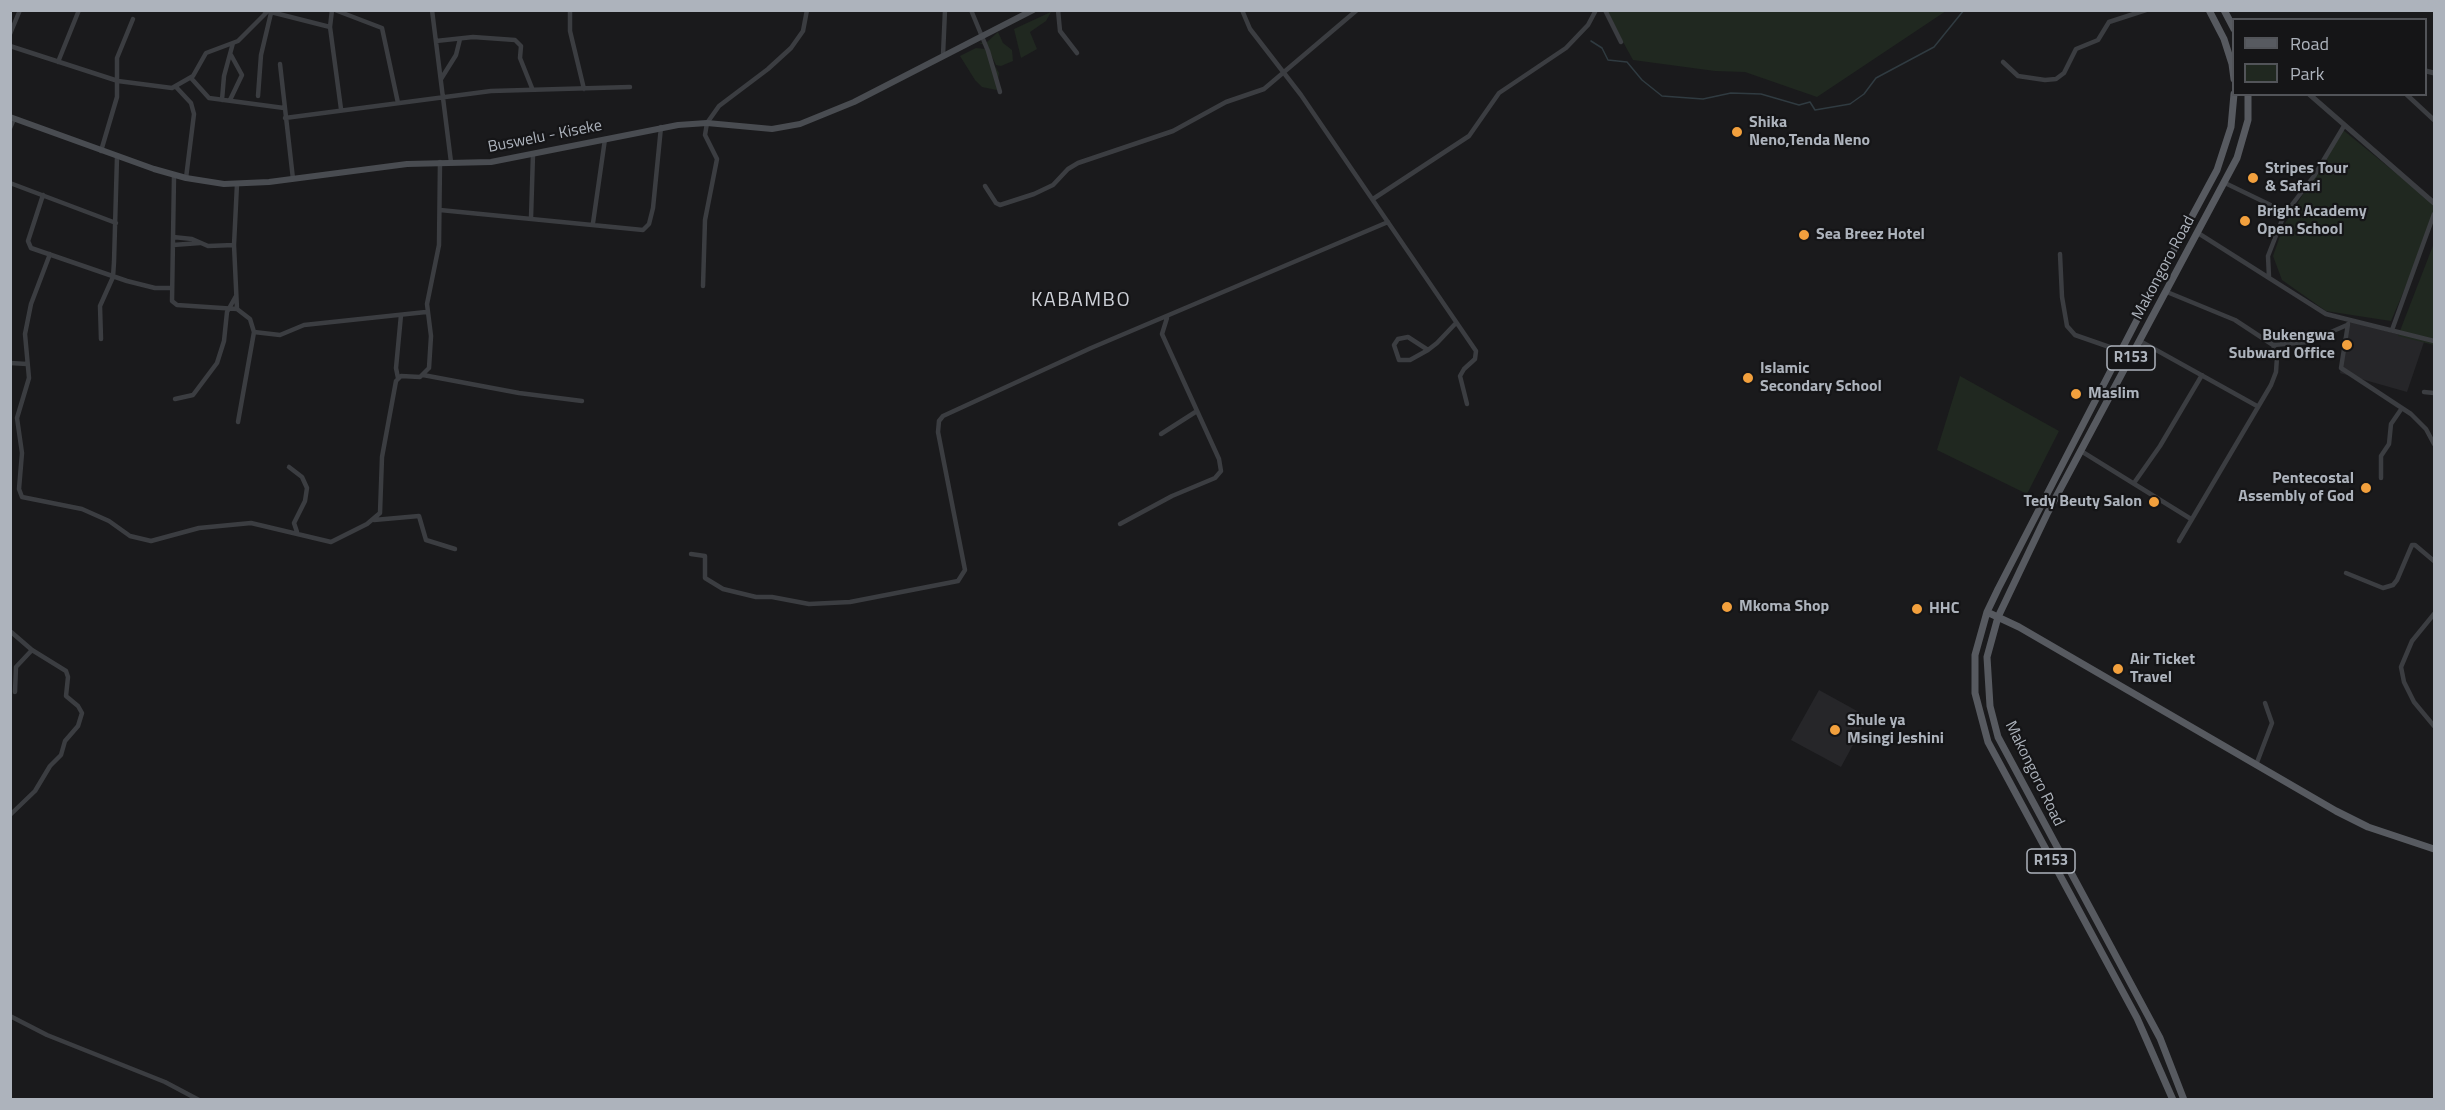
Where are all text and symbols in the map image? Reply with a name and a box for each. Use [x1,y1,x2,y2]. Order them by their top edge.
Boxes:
legend [2232,18,2427,96]
text: Road [2290,30,2329,57]
text: Park [2290,60,2324,87]
place label: Shika Neno,Tenda Neno [1749,113,1870,151]
street label: Buswelu - Kiseke [486,117,604,157]
marker: Shika Neno,Tenda Neno [1730,125,1744,139]
place label: Stripes Tour & Safari [2265,159,2348,197]
marker: Stripes Tour & Safari [2246,171,2260,185]
place label: Bright Academy Open School [2257,202,2367,240]
street label: Makongoro Road [2129,213,2199,323]
marker: Bright Academy Open School [2238,214,2252,228]
place label: Sea Breez Hotel [1816,225,1925,245]
marker: Sea Breez Hotel [1797,228,1811,242]
district label: KABAMBO [1031,289,1131,313]
place label: Bukengwa Subward Office [2229,326,2335,364]
marker: Bukengwa Subward Office [2340,338,2354,352]
road number: R153 [2107,346,2155,370]
place label: Islamic Secondary School [1760,359,1882,397]
marker: Islamic Secondary School [1741,371,1755,385]
place label: Maslim [2088,384,2139,404]
marker: Maslim [2069,387,2083,401]
place label: Pentecostal Assembly of God [2238,469,2354,507]
marker: Pentecostal Assembly of God [2359,481,2373,495]
place label: Tedy Beuty Salon [2024,492,2142,512]
marker: Tedy Beuty Salon [2147,495,2161,509]
place label: Mkoma Shop [1739,597,1829,617]
place label: HHC [1929,599,1959,619]
marker: Mkoma Shop [1720,600,1734,614]
marker: HHC [1910,602,1924,616]
place label: Air Ticket Travel [2130,650,2195,688]
marker: Air Ticket Travel [2111,662,2125,676]
place label: Shule ya Msingi Jeshini [1847,711,1944,749]
street label: Makongoro Road [2000,718,2068,830]
marker: Shule ya Msingi Jeshini [1828,723,1842,737]
road number: R153 [2027,849,2075,873]

